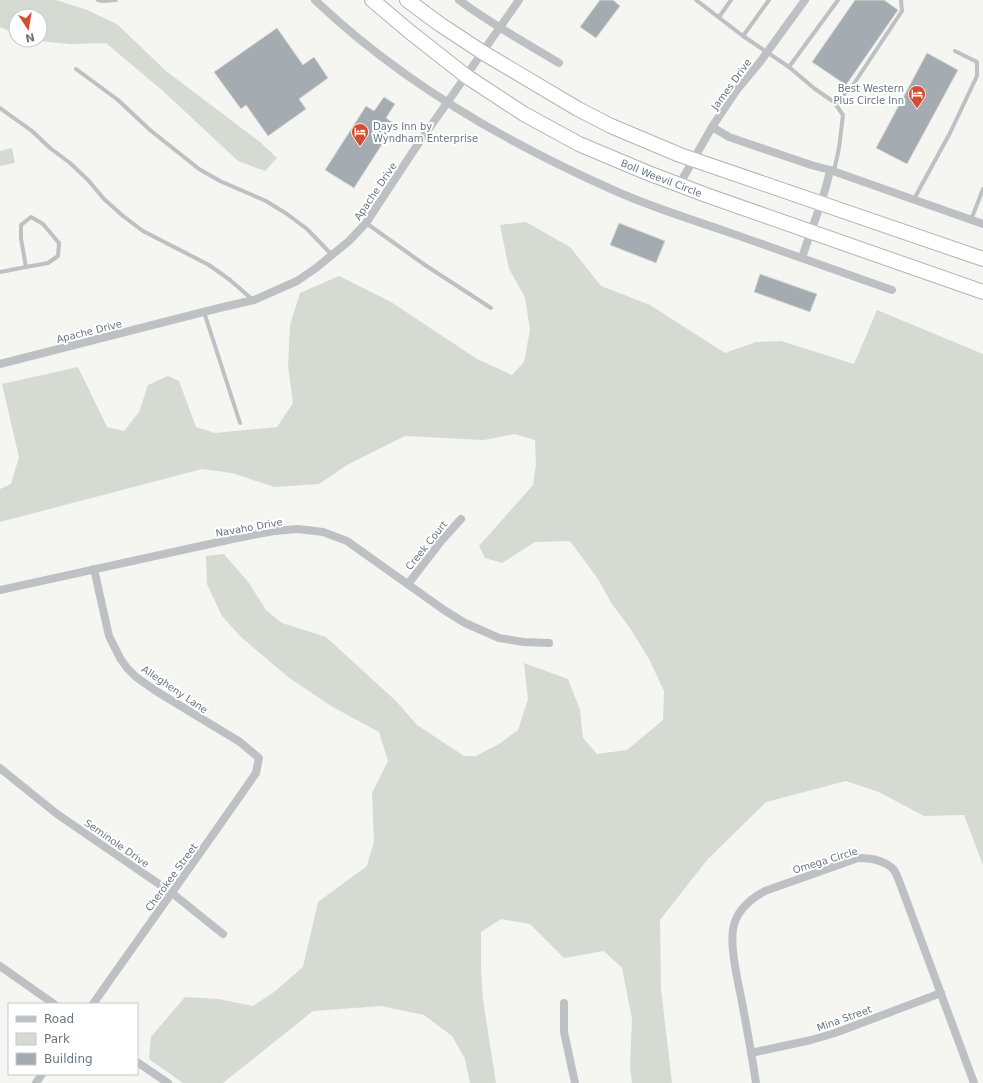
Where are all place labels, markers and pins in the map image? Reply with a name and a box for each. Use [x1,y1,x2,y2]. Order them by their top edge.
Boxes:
place label: Best Western Plus Circle Inn [834,83,904,106]
hotel icon: Best Western Plus Circle Inn [907,84,927,109]
place label: Days Inn by Wyndham Enterprise [373,121,478,144]
hotel icon: Days Inn by Wyndham Enterprise [350,122,370,147]

